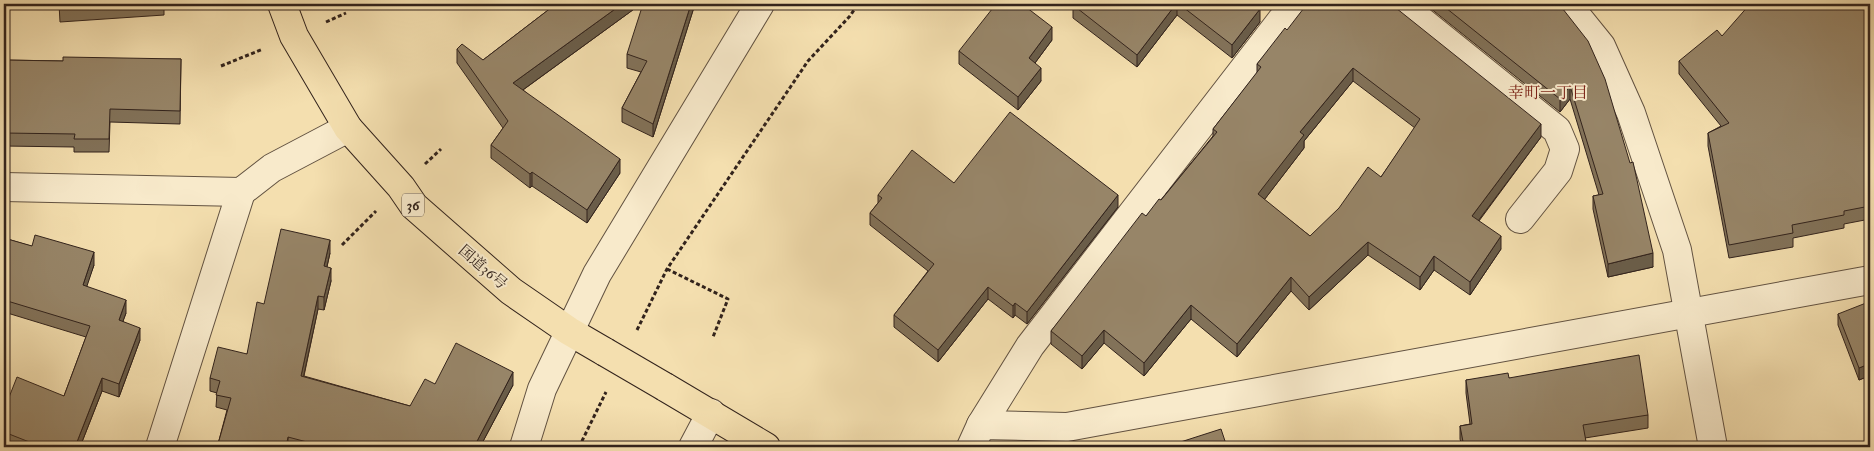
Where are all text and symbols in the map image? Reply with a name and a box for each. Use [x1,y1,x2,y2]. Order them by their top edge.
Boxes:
district label: 幸町一丁目 [1508,83,1588,103]
road number: 36 [402,194,424,216]
street label: 国道36号 [454,241,511,294]

